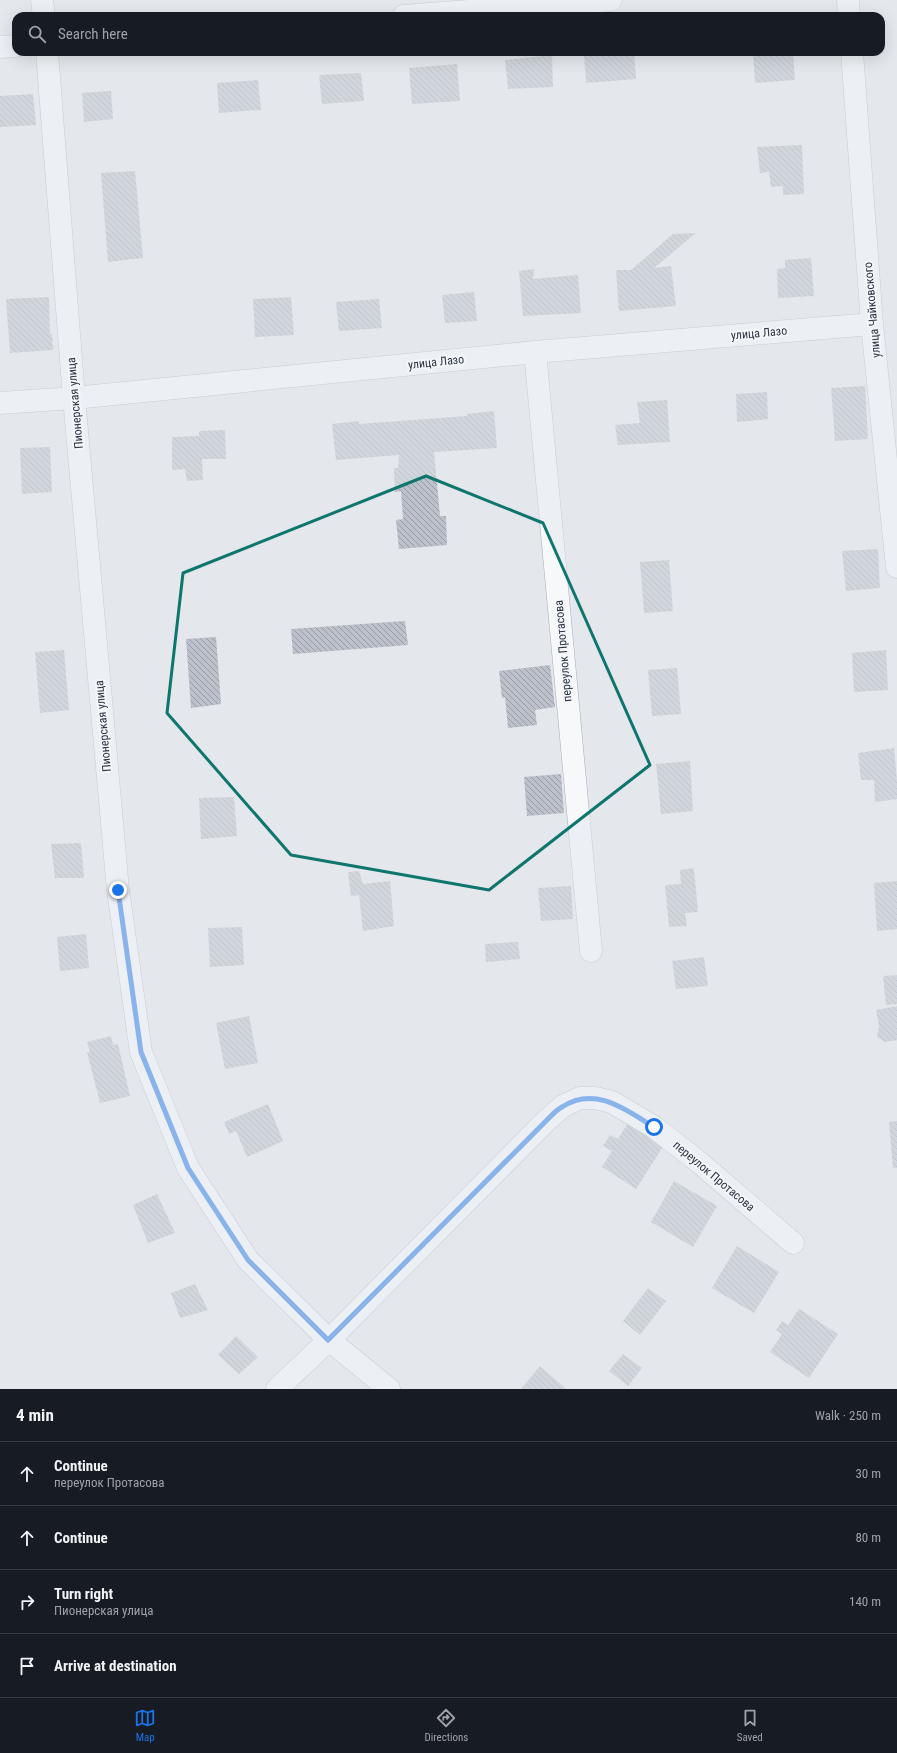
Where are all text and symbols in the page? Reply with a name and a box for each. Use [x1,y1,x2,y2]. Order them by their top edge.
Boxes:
search box [12,12,885,56]
icon: search [26,23,48,45]
text: Search here [58,25,128,43]
street label: улица Чайковского [861,262,883,358]
street label: улица Лазо [730,324,788,342]
street label: улица Лазо [407,352,465,372]
street label: Пионерская улица [64,356,86,449]
street label: переулок Протасова [552,599,574,702]
street label: Пионерская улица [92,679,114,772]
route end [109,881,127,899]
route start [645,1118,663,1136]
street label: переулок Протасова [670,1138,758,1214]
text: 4 min [16,1405,54,1425]
text: Walk · 250 m [815,1408,881,1423]
text: Continue [54,1457,108,1475]
icon: ahead [16,1463,38,1485]
text: 30 m [855,1466,881,1481]
text: переулок Протасова [54,1475,165,1490]
icon: ahead [16,1527,38,1549]
text: Continue [54,1529,108,1547]
text: 80 m [855,1530,881,1545]
text: Turn right [54,1585,113,1603]
icon: right [16,1591,38,1613]
text: 140 m [849,1594,881,1609]
text: Пионерская улица [54,1603,154,1618]
icon: arrive [16,1655,38,1677]
text: Arrive at destination [54,1657,177,1675]
tab: Map [134,1707,156,1744]
tab: Directions [424,1707,468,1744]
tab: Saved [737,1707,763,1744]

